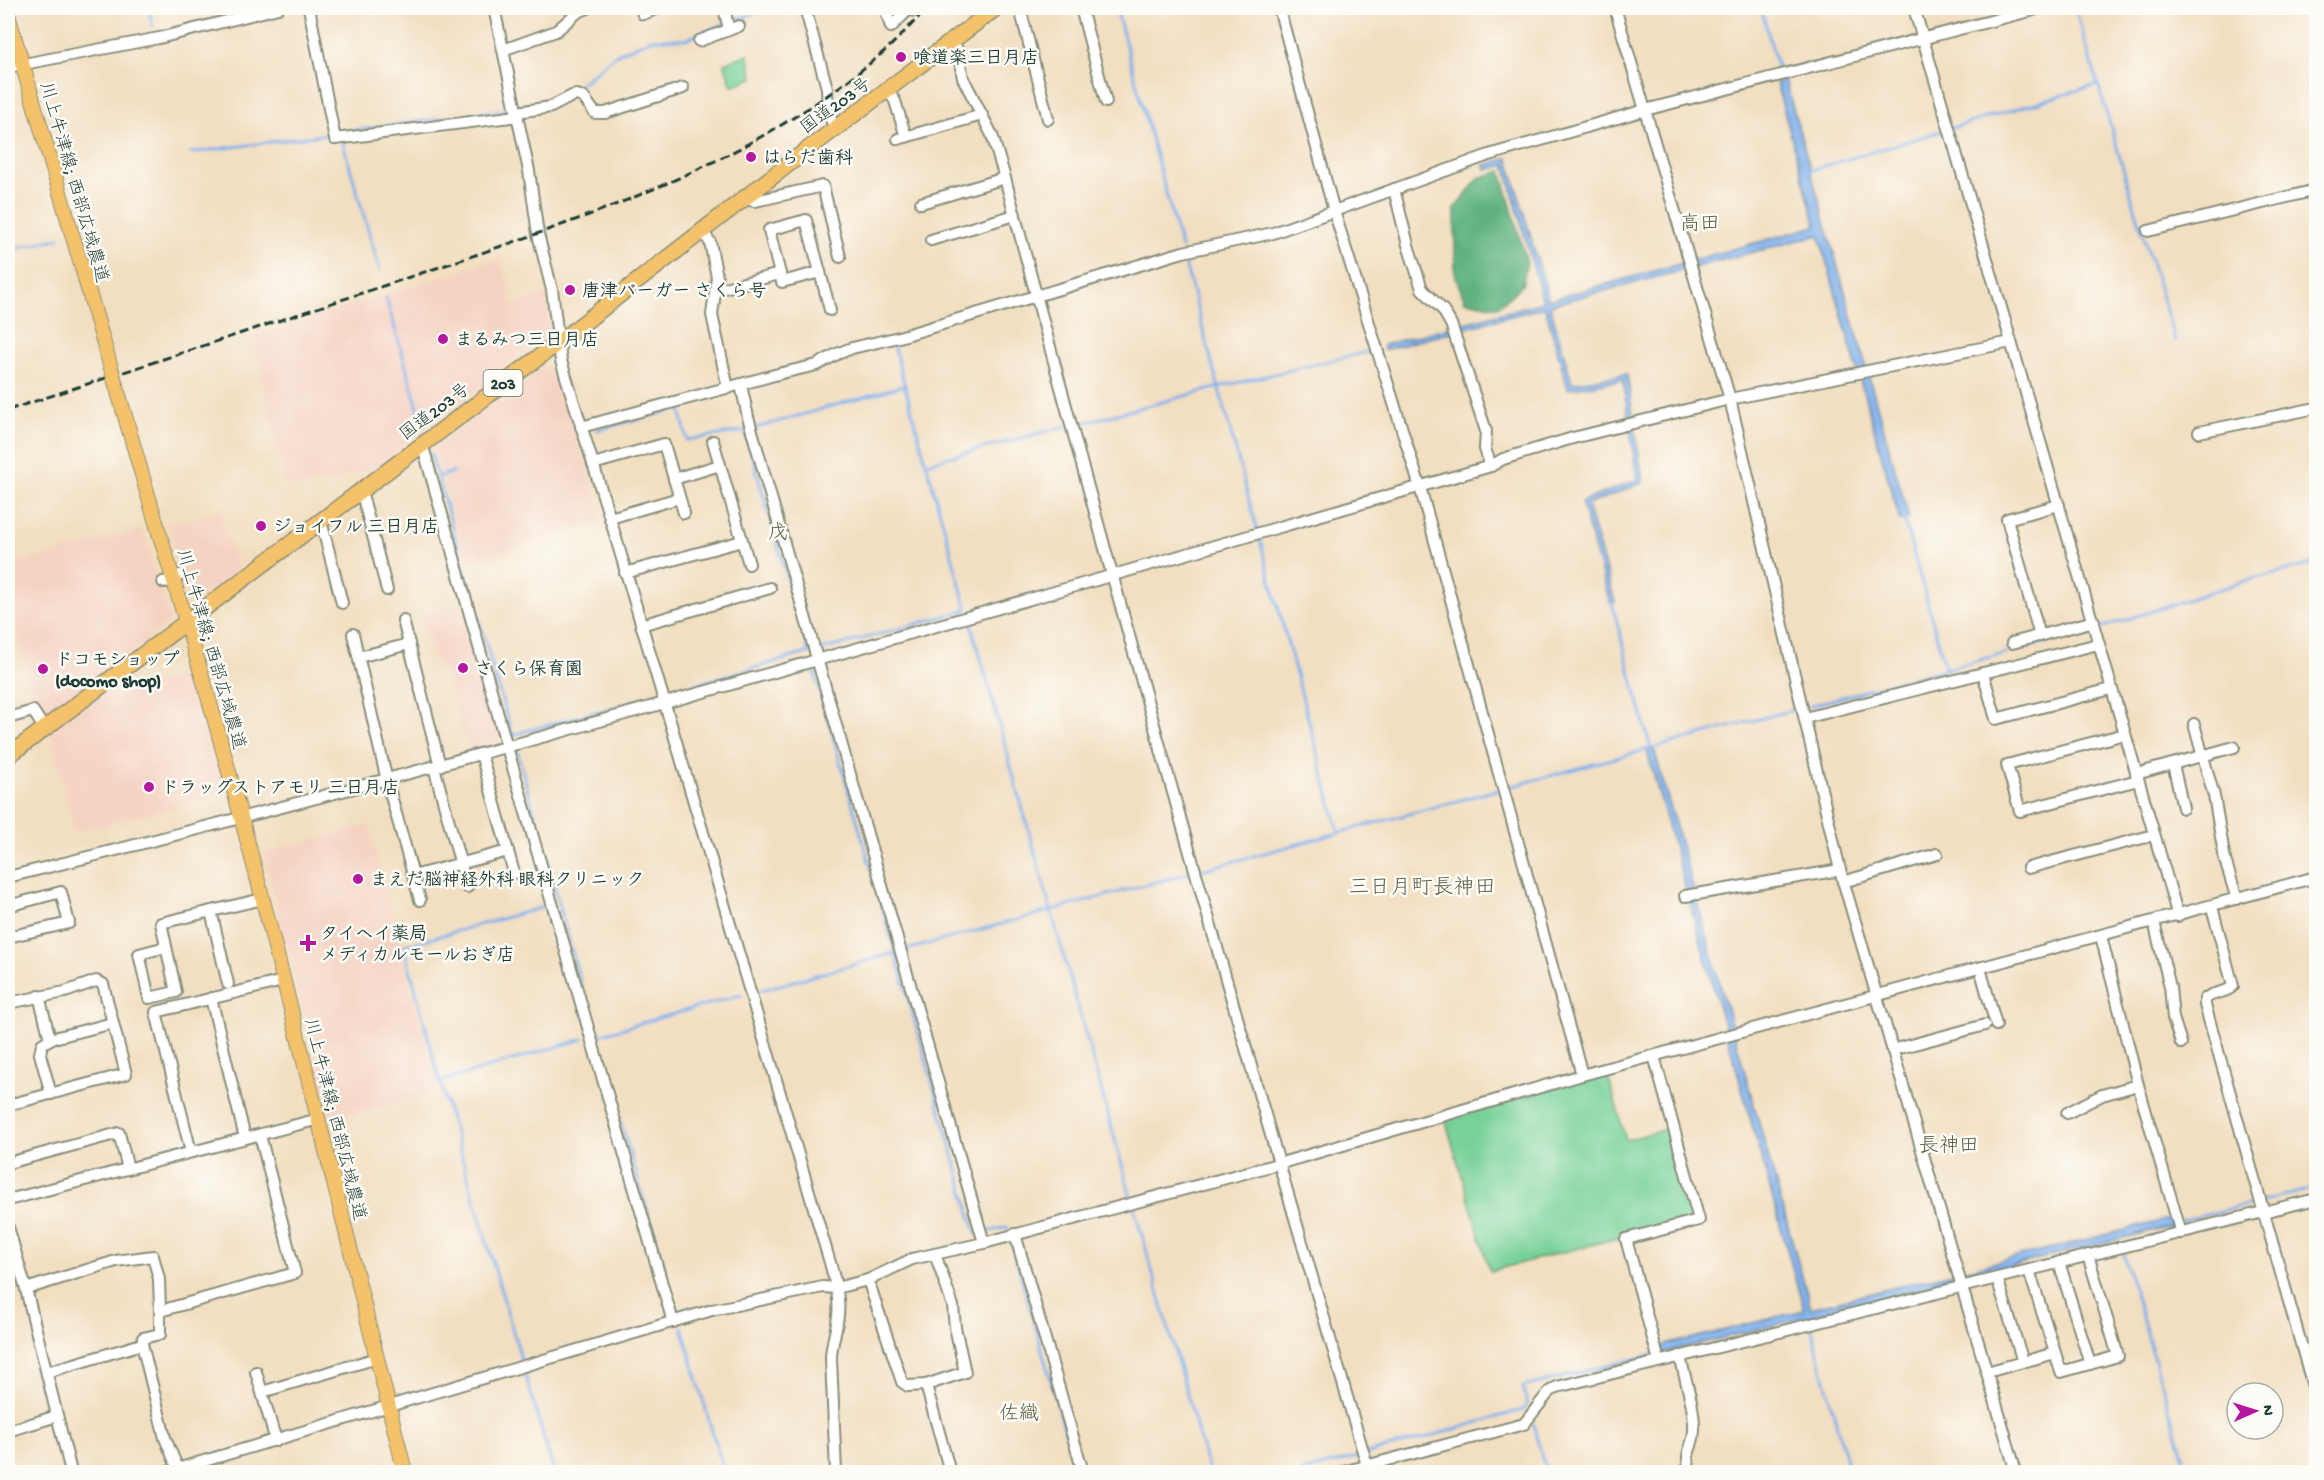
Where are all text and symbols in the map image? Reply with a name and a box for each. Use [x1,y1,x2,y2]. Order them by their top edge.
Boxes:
place label: 喰道楽三日月店 [913,48,1039,70]
marker: 喰道楽三日月店 [894,50,908,64]
street label: 国道203号 [796,74,876,140]
street label: 川上牛津線; 西部広域農道 [34,80,112,286]
place label: はらだ歯科 [763,148,853,170]
marker: はらだ歯科 [744,150,758,164]
district label: 高田 [1680,212,1720,237]
place label: 唐津バーガー さくら号 [582,281,767,303]
marker: 唐津バーガー さくら号 [563,283,577,297]
place label: まるみつ三日月店 [455,330,599,352]
marker: まるみつ三日月店 [436,332,450,346]
road number: 203 [484,370,522,396]
street label: 国道203号 [396,379,475,446]
place label: ジョイフル 三日月店 [273,517,439,539]
marker: ジョイフル 三日月店 [254,519,268,533]
district label: 戊 [768,521,788,546]
street label: 川上牛津線; 西部広域農道 [171,547,249,753]
place label: ドコモショップ (docomo shop) [55,650,180,693]
place label: さくら保育園 [475,659,583,681]
marker: さくら保育園 [456,661,470,675]
marker: ドコモショップ (docomo shop) [36,662,50,676]
place label: ドラッグストアモリ 三日月店 [161,778,400,800]
marker: ドラッグストアモリ 三日月店 [142,780,156,794]
place label: まえだ脳神経外科 眼科クリニック [370,870,644,892]
marker: まえだ脳神経外科 眼科クリニック [351,872,365,886]
district label: 三日月町長神田 [1349,876,1496,902]
place label: タイヘイ薬局 メディカルモールおぎ店 [320,924,515,967]
marker: タイヘイ薬局 メディカルモールおぎ店 [301,936,315,950]
street label: 川上牛津線; 西部広域農道 [298,1016,370,1223]
district label: 長神田 [1919,1134,1979,1159]
north arrow [2225,1381,2285,1441]
district label: 佐織 [999,1403,1039,1427]
text: N [2257,1405,2276,1417]

